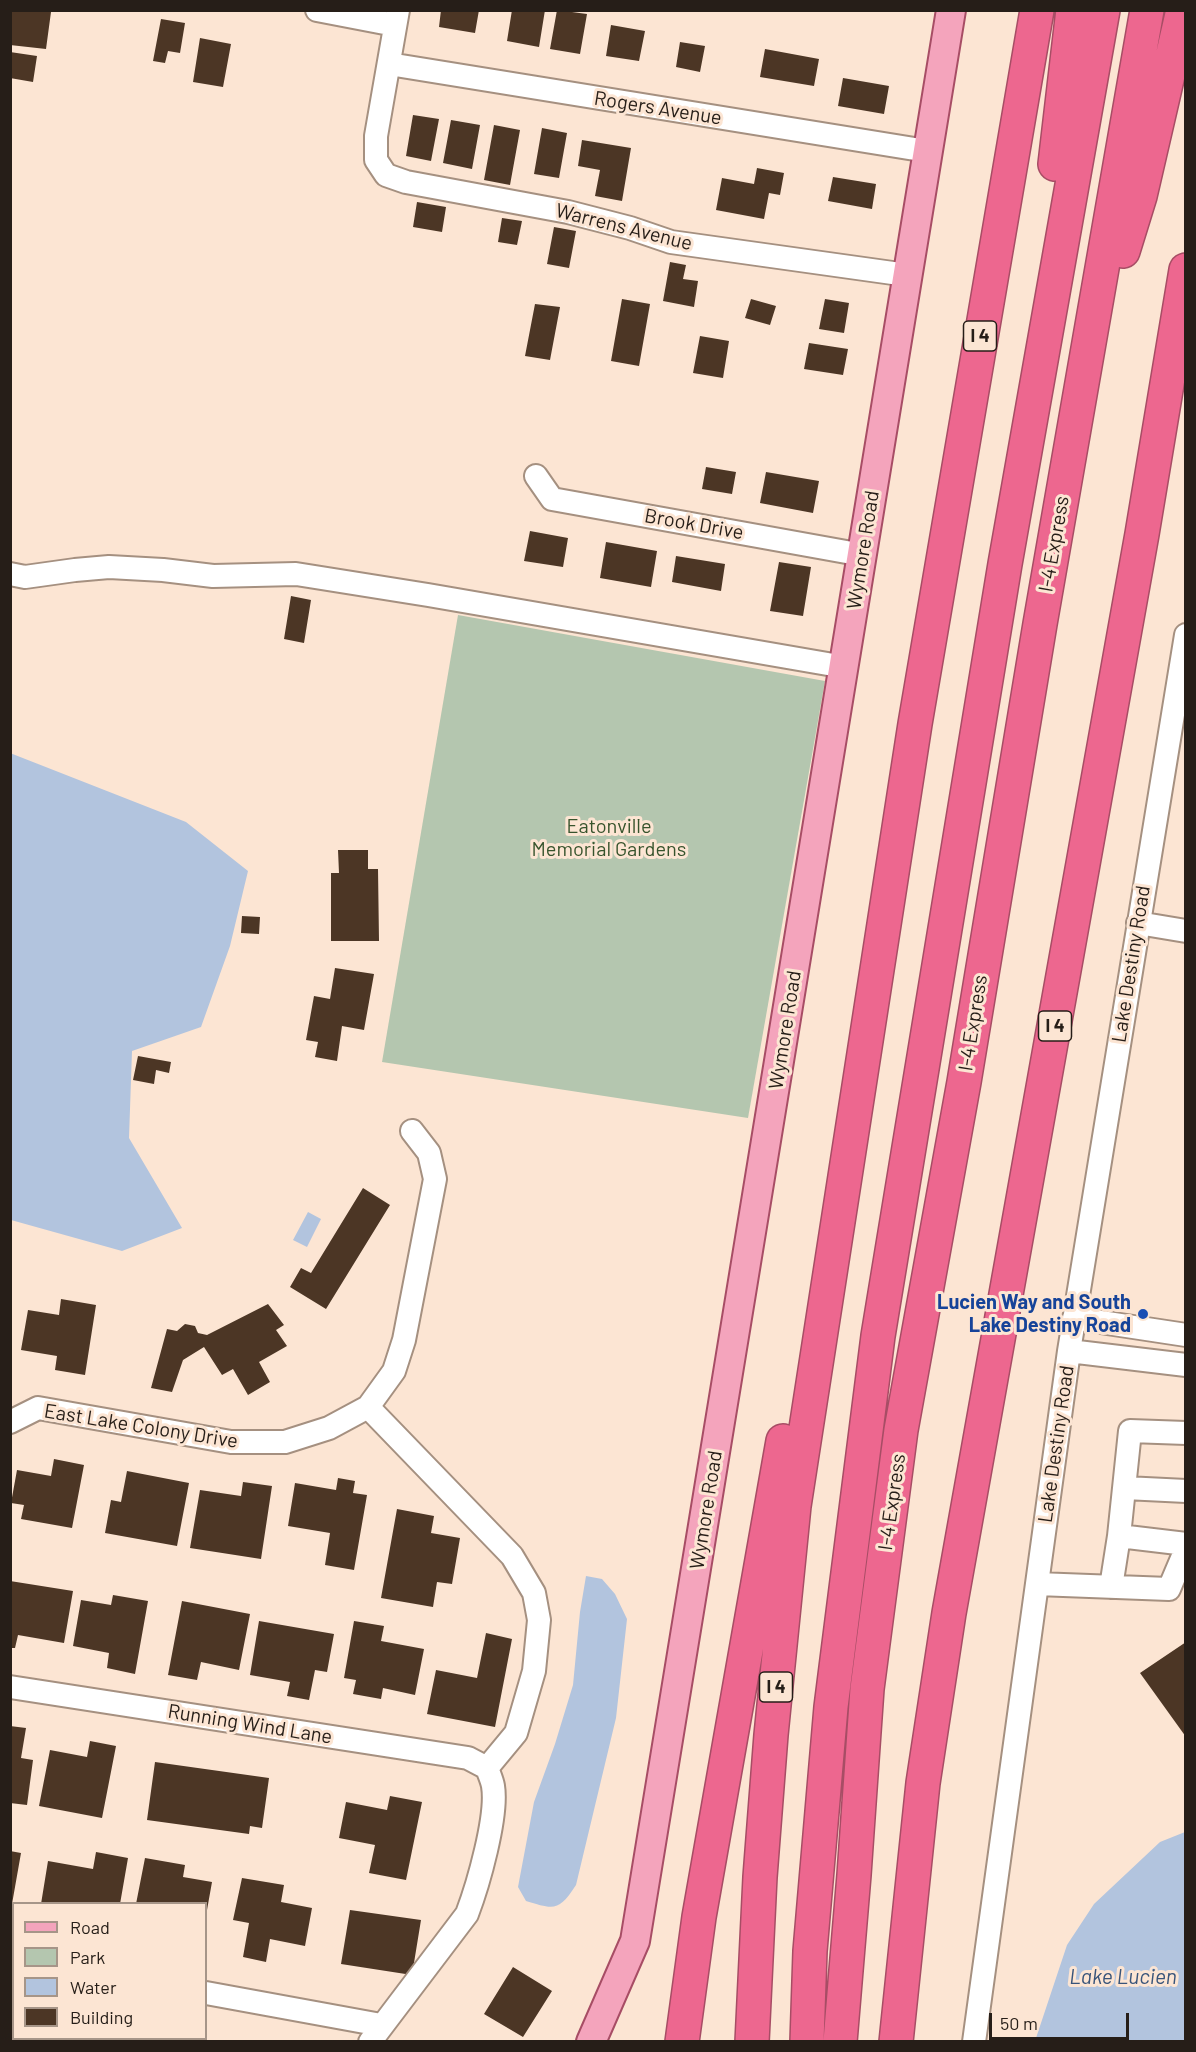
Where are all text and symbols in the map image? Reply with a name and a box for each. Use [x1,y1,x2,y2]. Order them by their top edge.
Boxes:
street label: Rogers Avenue [592,86,724,130]
street label: Warrens Avenue [553,198,695,256]
road number: I 4 [964,321,996,351]
street label: Wymore Road [842,489,884,611]
street label: I-4 Express [1034,494,1074,594]
street label: Brook Drive [643,503,745,545]
park label: Eatonville Memorial Gardens [532,814,686,861]
street label: Lake Destiny Road [1107,884,1155,1044]
street label: Wymore Road [764,969,806,1091]
street label: I-4 Express [954,973,992,1073]
road number: I 4 [1038,1011,1072,1041]
place label: Lucien Way and South Lake Destiny Road [937,1290,1131,1337]
marker: Lucien Way and South Lake Destiny Road [1136,1307,1150,1321]
street label: Lake Destiny Road [1033,1364,1079,1524]
street label: East Lake Colony Drive [42,1399,240,1453]
street label: Wymore Road [685,1449,727,1571]
street label: I-4 Express [873,1452,911,1552]
road number: I 4 [760,1672,792,1702]
street label: Running Wind Lane [166,1699,334,1749]
legend [12,1902,207,2040]
text: Road [70,1916,110,1938]
text: Park [70,1946,105,1968]
water label: Lake Lucien [1069,1964,1177,1990]
text: Water [70,1976,117,1998]
scale bar [992,2001,1132,2039]
text: Building [70,2006,133,2028]
text: 50 m [1000,2012,1038,2034]

